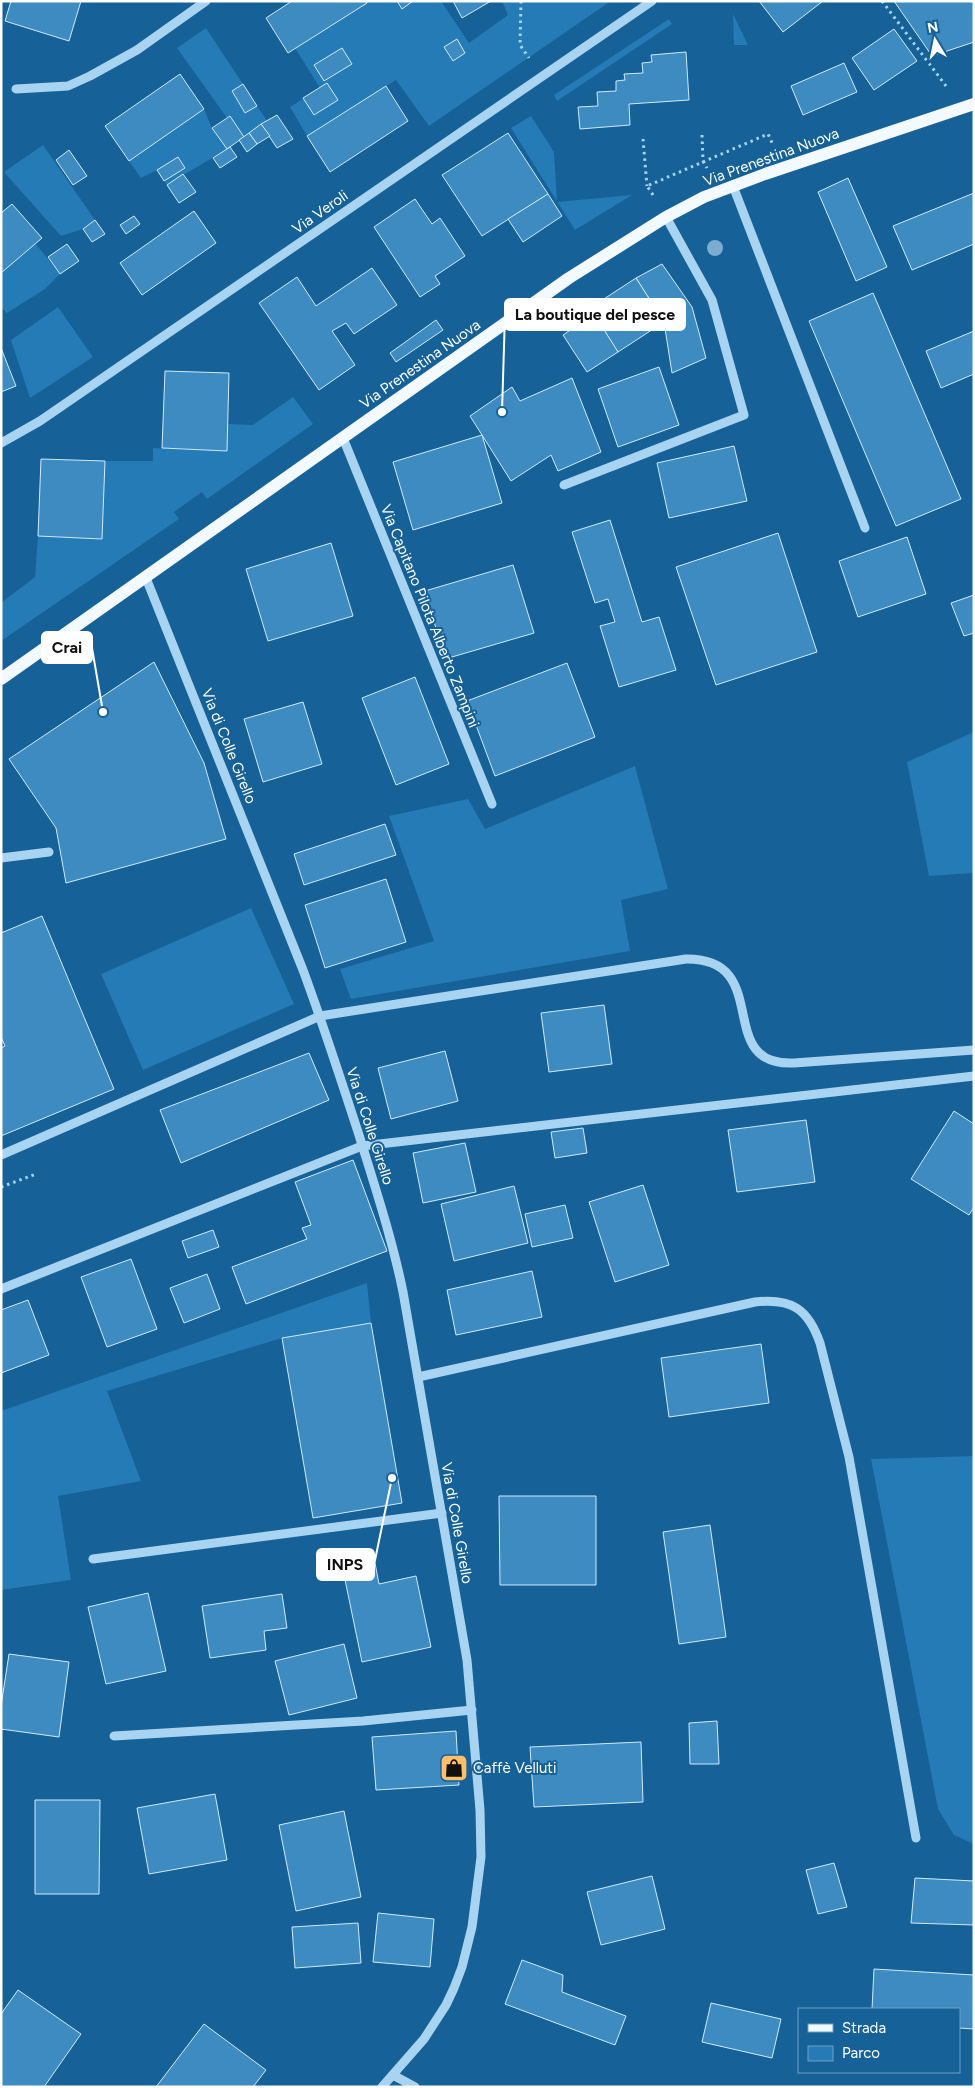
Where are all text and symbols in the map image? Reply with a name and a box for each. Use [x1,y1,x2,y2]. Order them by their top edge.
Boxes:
north arrow [910,15,960,65]
text: N [926,18,940,37]
street label: Via Prenestina Nuova [701,124,841,190]
street label: Via Veroli [289,186,351,238]
callout: La boutique del pesce [505,299,685,330]
text: La boutique del pesce [515,305,675,324]
street label: Via Prenestina Nuova [356,316,484,412]
street label: Via Capitano Pilota Alberto Zampini [377,502,483,730]
callout: Crai [42,632,92,663]
text: Crai [52,638,82,657]
street label: Via di Colle Girello [198,686,260,807]
street label: Via di Colle Girello [342,1065,398,1187]
street label: Via di Colle Girello [437,1461,477,1585]
callout: INPS [317,1549,374,1580]
text: INPS [327,1555,363,1574]
shop icon: Caffè Velluti [439,1753,469,1783]
place label: Caffè Velluti [473,1759,557,1777]
legend [798,2008,960,2073]
text: Strada [842,2019,886,2037]
text: Parco [842,2044,880,2062]

